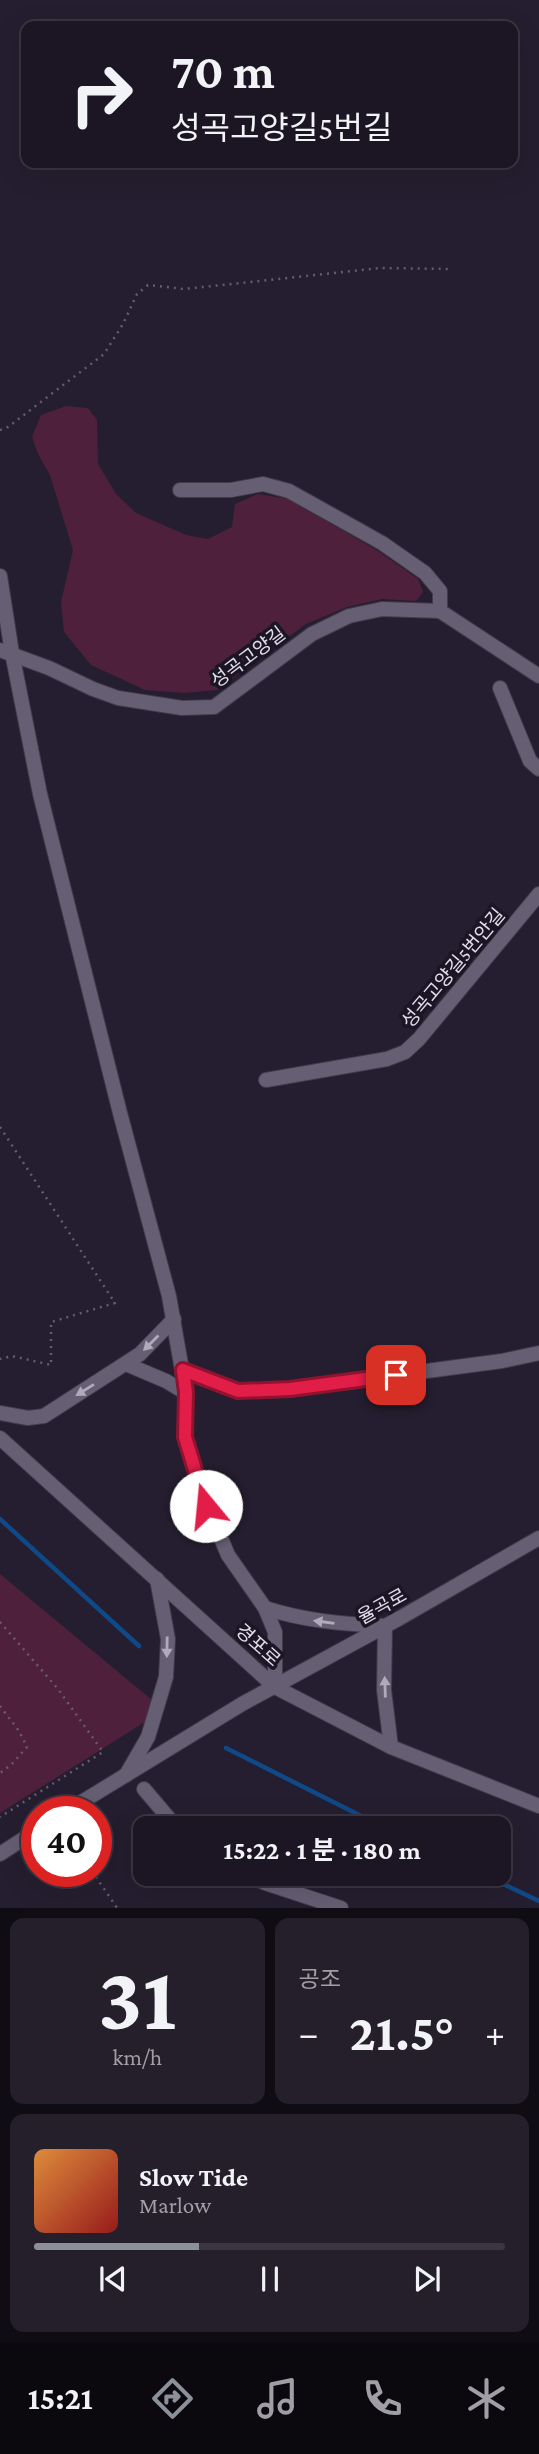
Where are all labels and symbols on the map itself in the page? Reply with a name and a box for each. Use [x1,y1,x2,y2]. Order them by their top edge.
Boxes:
street label: 성곡고양길 [207,622,289,692]
street label: 성곡고양길5번안길 [397,904,509,1032]
one-way arrow [144,1334,160,1351]
pin [366,1345,426,1405]
one-way arrow [76,1384,95,1397]
position arrow [169,1469,243,1543]
street label: 율곡로 [354,1584,410,1628]
one-way arrow [313,1616,335,1627]
street label: 경포로 [231,1620,285,1670]
one-way arrow [161,1636,173,1658]
one-way arrow [379,1676,390,1698]
speed limit sign: 40 [21,1796,112,1887]

